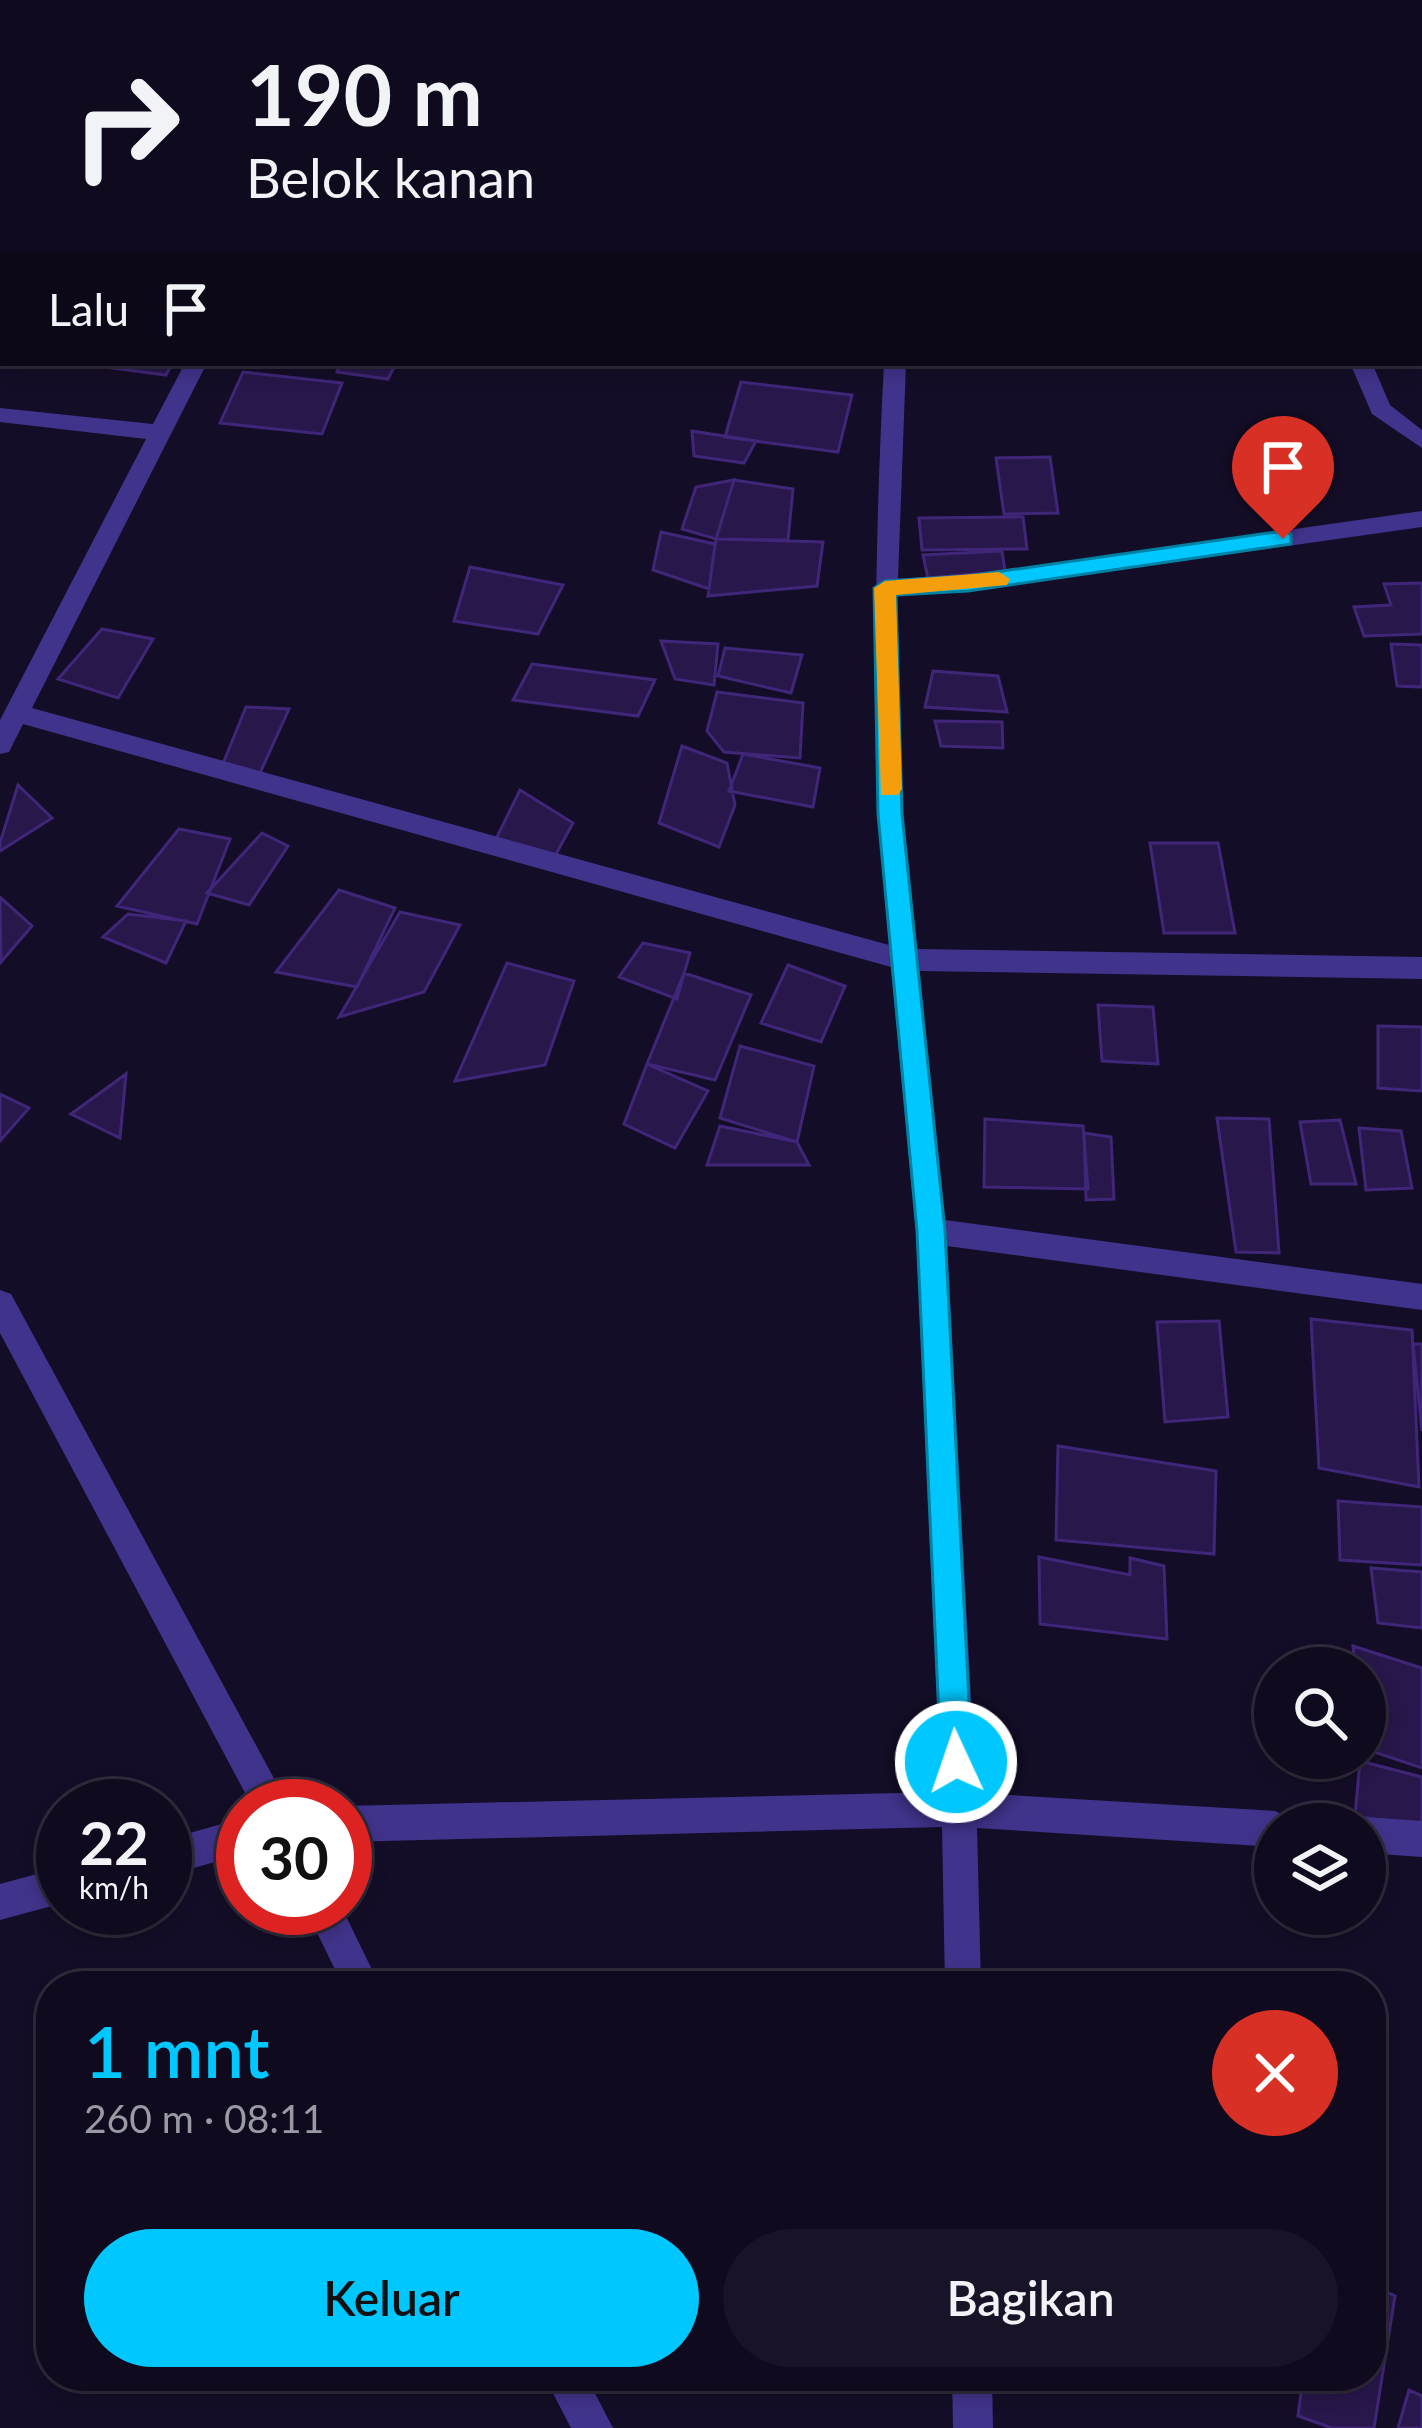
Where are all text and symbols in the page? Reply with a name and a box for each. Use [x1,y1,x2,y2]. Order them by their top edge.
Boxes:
text: 190 m [246,43,483,144]
icon: right [48,48,204,204]
text: Belok kanan [246,145,535,210]
icon: arrive [153,276,219,342]
text: Lalu [48,282,129,336]
pin [1232,416,1334,539]
icon: arrive [1250,434,1316,500]
map controls [1254,1647,1386,1935]
button: search [1254,1647,1386,1779]
position arrow [893,1699,1019,1825]
speed limit sign: 30 [216,1779,372,1935]
button: layers [1254,1803,1386,1935]
text: 22 [79,1806,149,1878]
text: km/h [79,1869,149,1905]
text: 1 mnt [84,2007,270,2093]
button: close [1212,2010,1338,2136]
text: 260 m · 08:11 [84,2095,324,2141]
button: Keluar [84,2229,699,2367]
button: Bagikan [723,2229,1338,2367]

